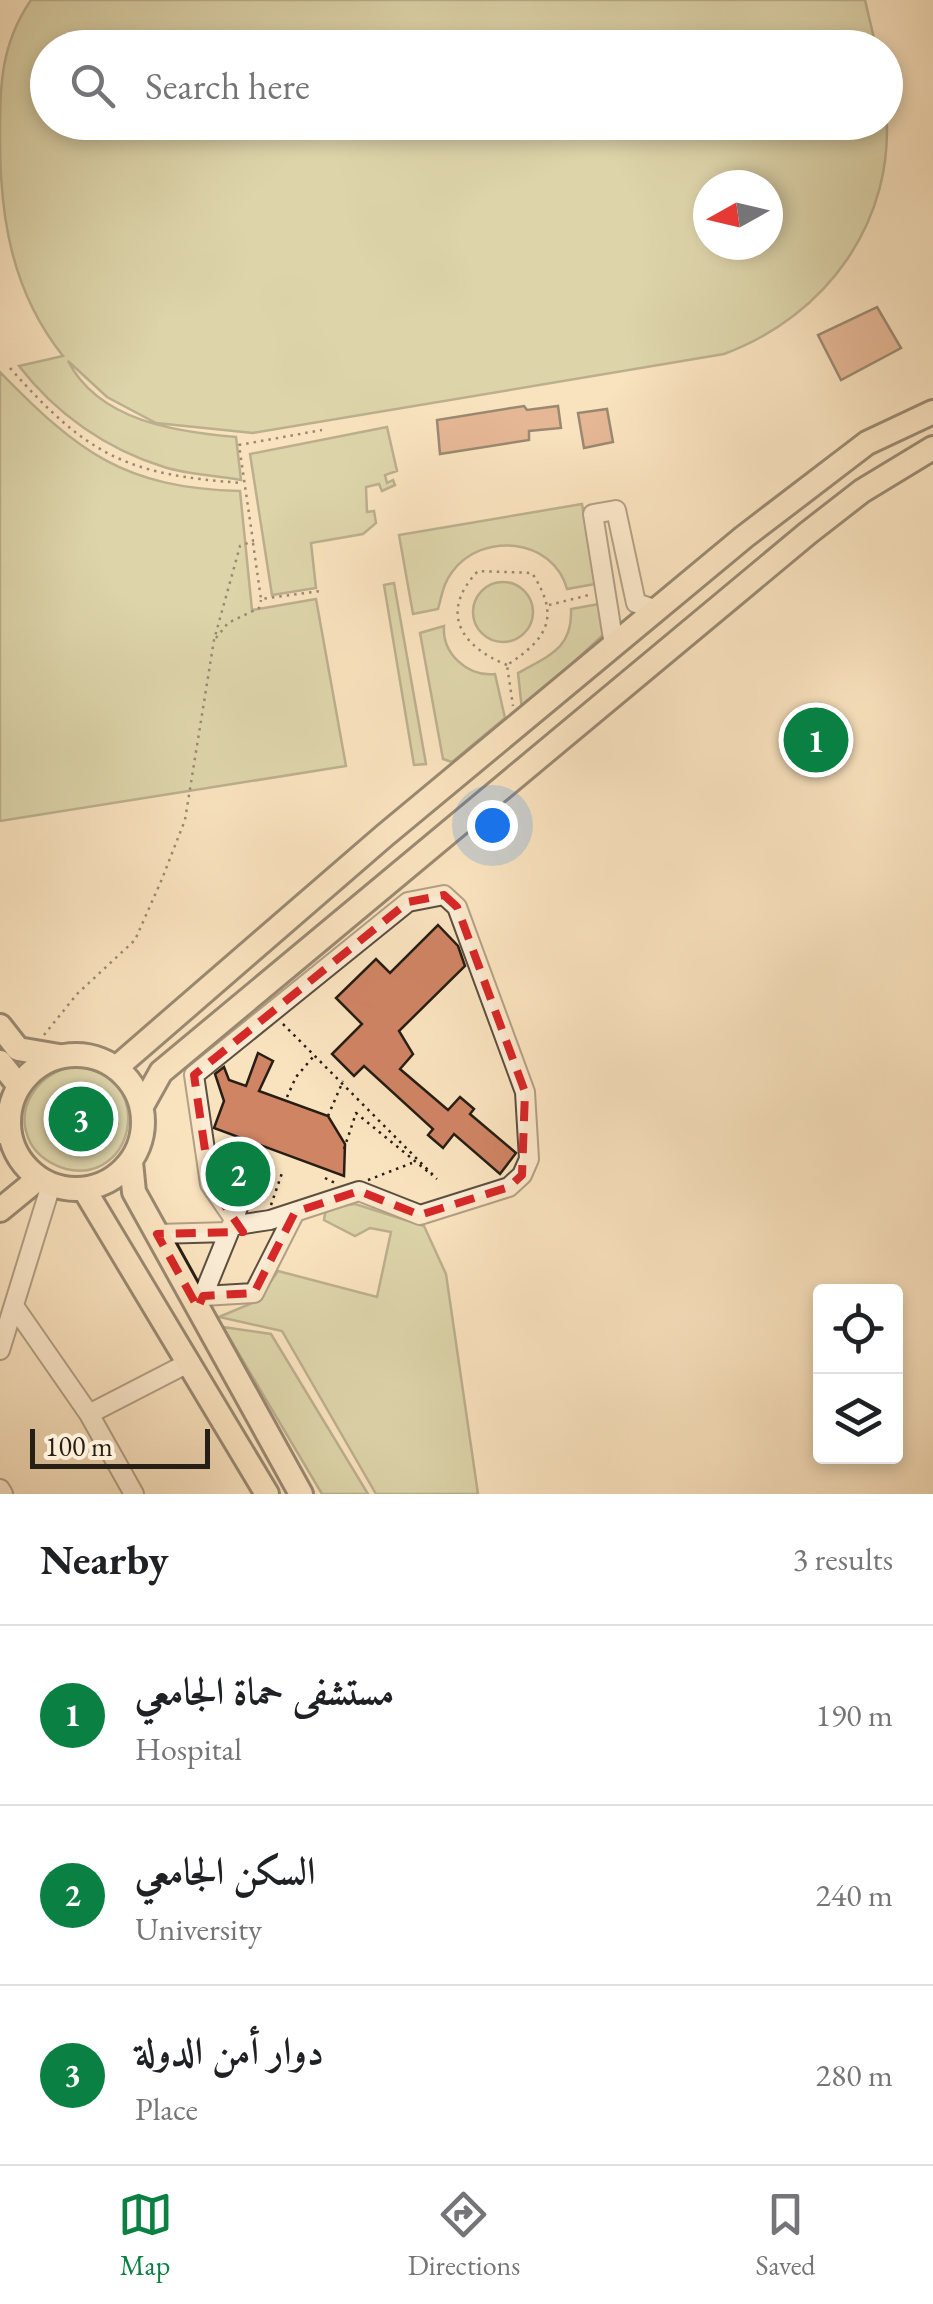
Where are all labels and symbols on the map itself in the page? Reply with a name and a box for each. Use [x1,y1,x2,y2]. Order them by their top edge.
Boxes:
north arrow [693,170,783,260]
pin: 1 [784,702,848,778]
your location [467,800,518,851]
pin: 3 [48,1082,114,1156]
pin: 2 [206,1136,270,1212]
scale bar [30,1424,210,1468]

